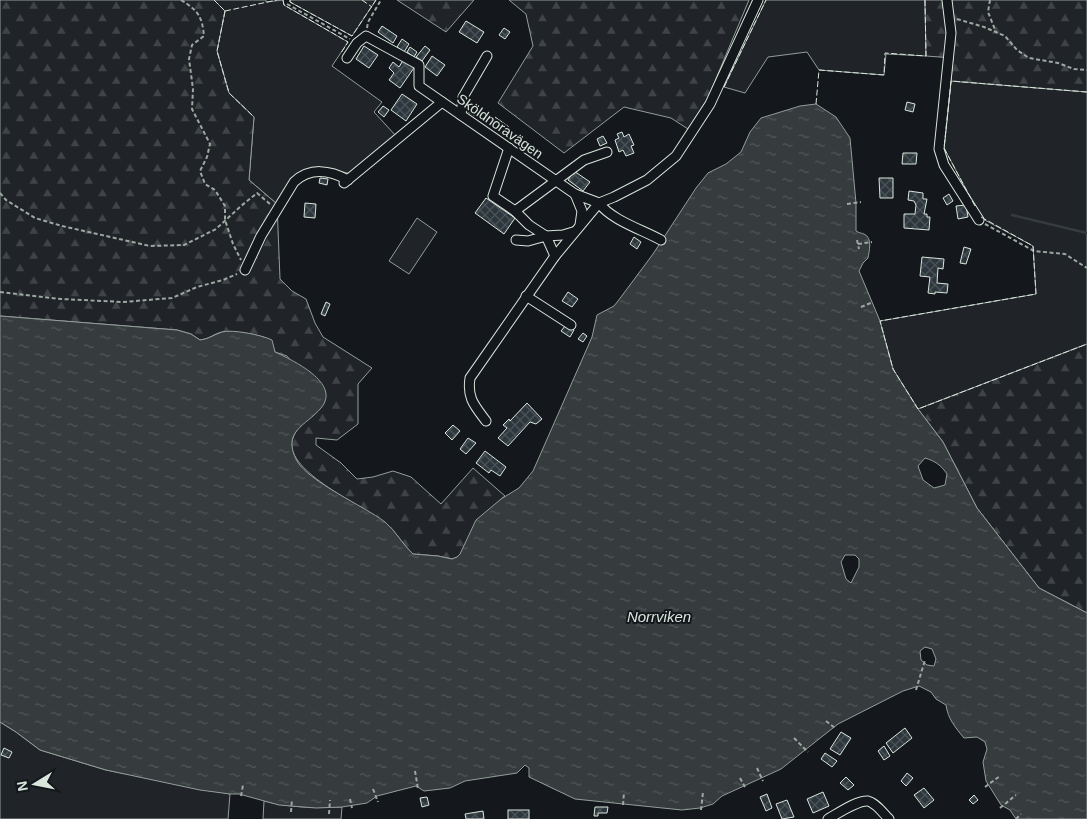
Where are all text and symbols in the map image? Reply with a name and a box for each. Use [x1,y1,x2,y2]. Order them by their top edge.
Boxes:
street label: Sköldnoravägen [454,90,546,162]
water label: Norrviken [627,608,691,625]
north arrow [10,759,60,809]
text: N [13,780,31,793]

